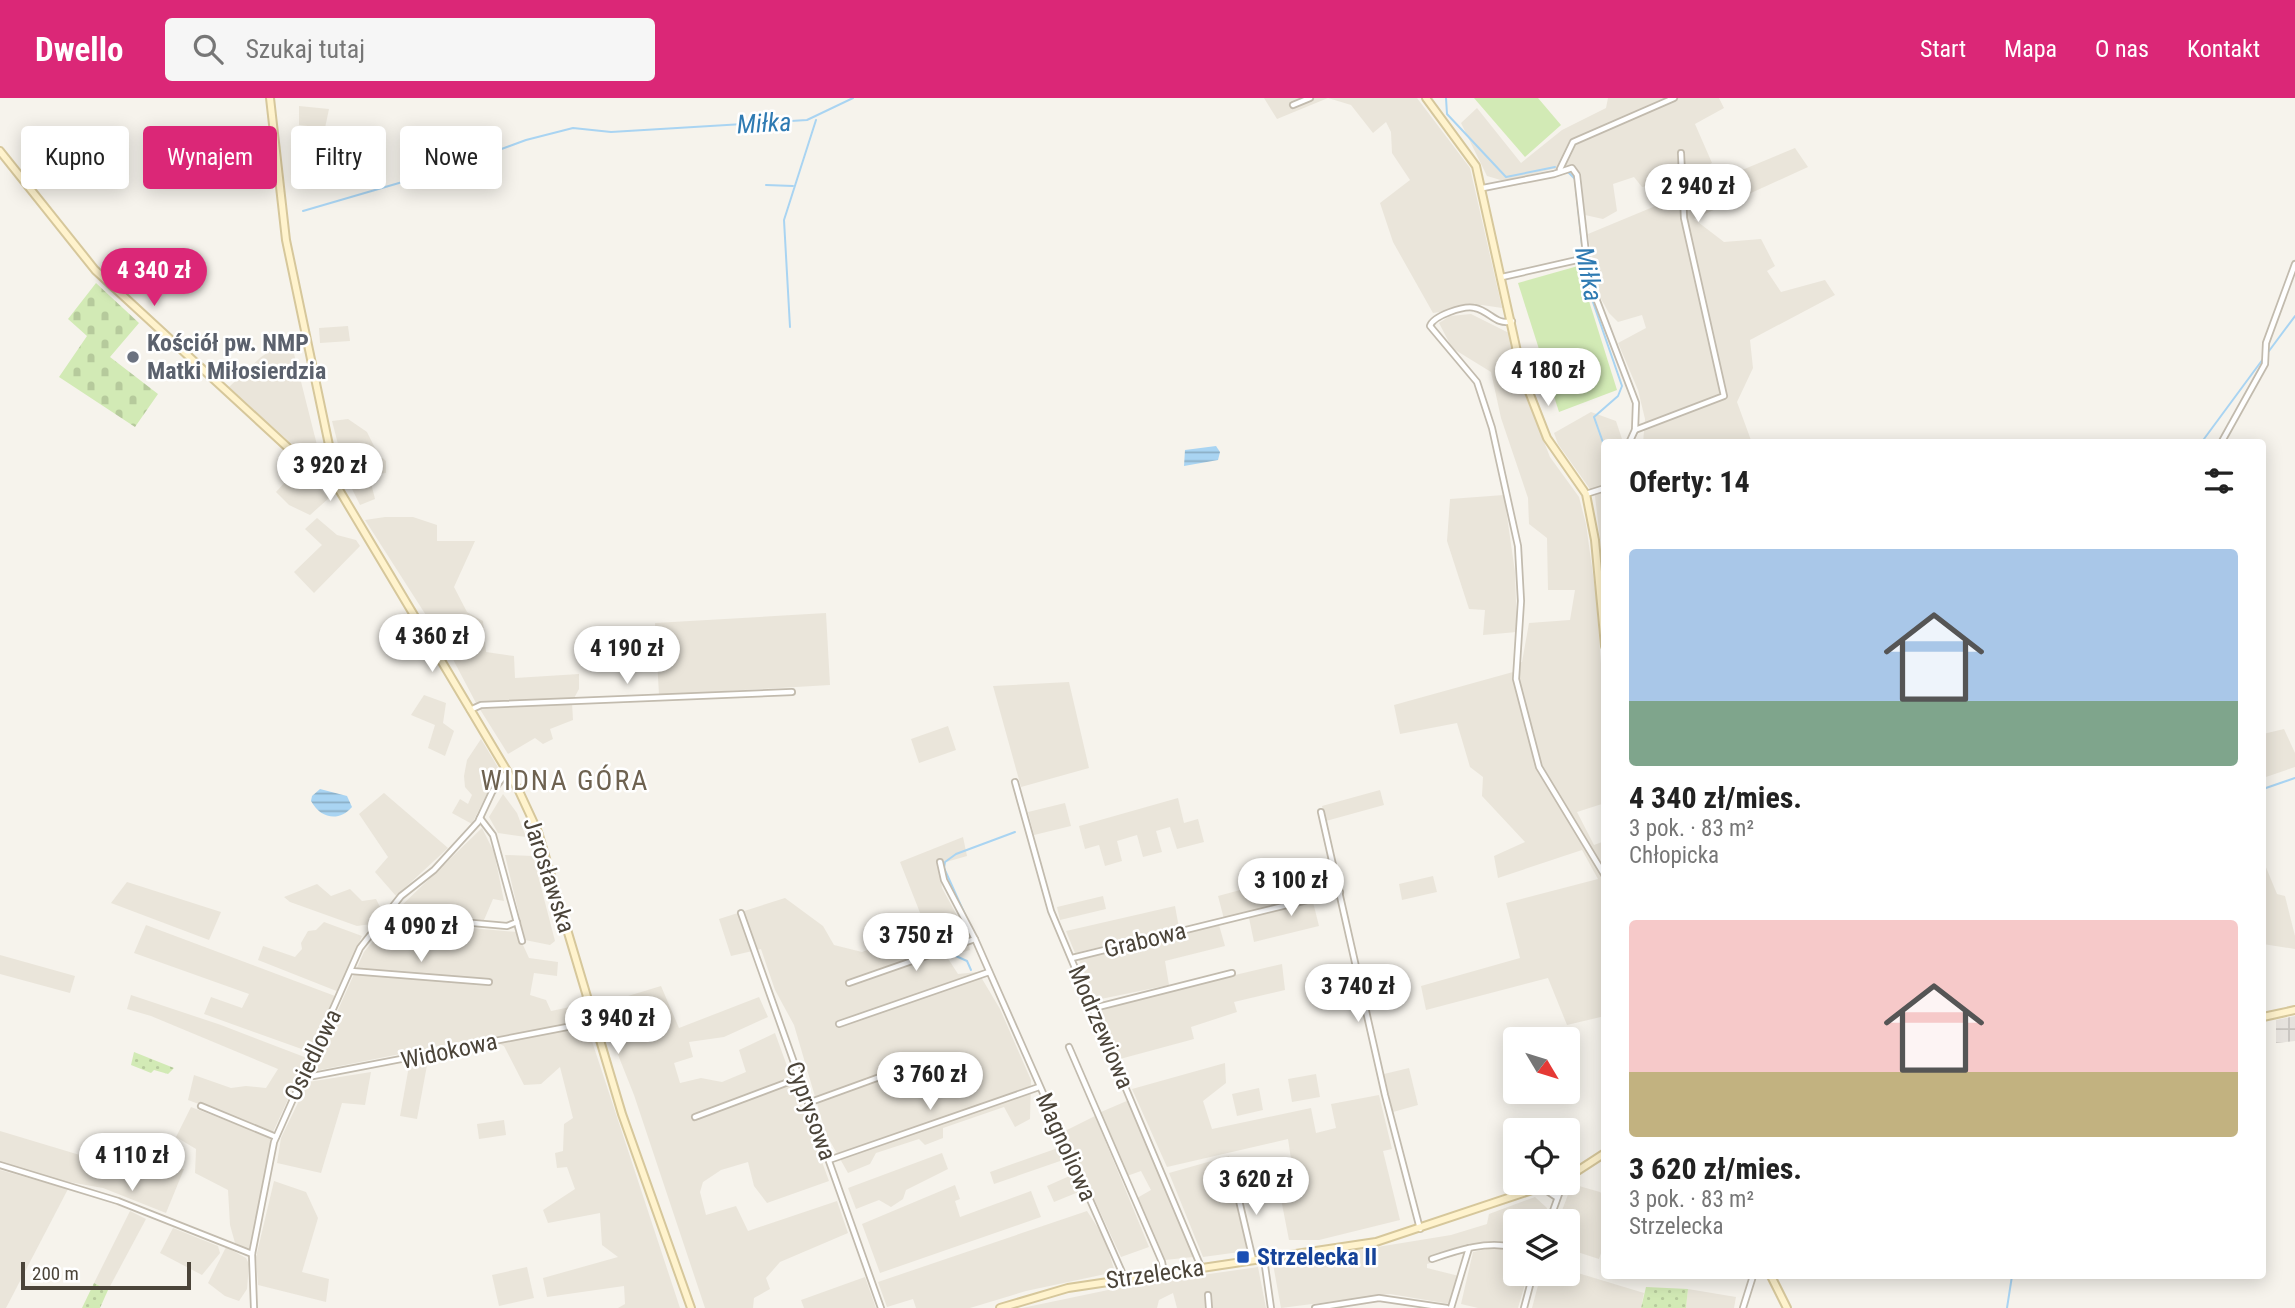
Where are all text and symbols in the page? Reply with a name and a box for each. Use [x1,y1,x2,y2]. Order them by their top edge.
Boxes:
search box [165,18,655,81]
text: Dwello [35,30,123,69]
icon: search [189,30,227,68]
text: Szukaj tutaj [245,34,365,64]
text: Start [1920,35,1966,63]
text: Mapa [2004,35,2057,63]
text: O nas [2095,35,2149,63]
text: Kontakt [2187,35,2260,63]
water label: Miłka [736,107,792,139]
chip: Kupno [21,126,129,189]
chip: Wynajem [143,126,277,189]
chip: Filtry [291,126,386,189]
chip: Nowe [400,126,502,189]
pin: 2 940 zł [1626,164,1770,224]
text: 2 940 zł [1661,173,1735,200]
water label: Miłka [1569,244,1609,304]
pin: 4 340 zł [82,248,226,308]
text: 4 340 zł [117,257,191,284]
place label: Kościół pw. NMP Matki Miłosierdzia [147,329,326,385]
pin: 4 180 zł [1476,348,1620,408]
marker: Kościół pw. NMP Matki Miłosierdzia [125,349,141,365]
text: 4 180 zł [1511,357,1585,384]
pin: 3 920 zł [258,444,402,503]
text: 3 920 zł [293,452,367,479]
icon: filters [2200,462,2238,500]
text: Oferty: 14 [1629,464,1750,499]
icon: home [1871,594,1997,720]
pin: 4 360 zł [360,614,504,674]
text: 4 360 zł [395,623,469,650]
pin: 4 190 zł [555,626,699,686]
text: 4 190 zł [590,635,664,662]
district label: WIDNA GÓRA [481,764,649,797]
text: 4 340 zł/mies. [1629,780,1802,815]
street label: Jarosławska [517,814,581,936]
text: 3 pok. · 83 m² [1629,815,1754,842]
text: Chłopicka [1629,842,1719,869]
pin: 3 100 zł [1219,858,1363,918]
text: 3 100 zł [1254,867,1328,894]
pin: 4 090 zł [349,904,493,964]
text: 4 090 zł [384,913,458,940]
pin: 3 750 zł [844,914,988,973]
street label: Grabowa [1101,916,1189,964]
text: 3 750 zł [879,922,953,949]
street label: Modrzewiowa [1062,961,1140,1093]
pin: 3 740 zł [1286,964,1430,1024]
icon: home [1871,965,1997,1091]
text: 3 740 zł [1321,973,1395,1000]
pin: 3 940 zł [546,996,690,1056]
street label: Osiedlowa [279,1005,347,1105]
text: 3 940 zł [581,1005,655,1032]
street label: Widokowa [398,1027,500,1075]
north arrow [1503,1027,1580,1104]
map controls [1503,1027,1580,1286]
pin: 3 760 zł [858,1052,1002,1112]
street label: Cyprysowa [780,1058,842,1164]
text: 3 760 zł [893,1061,967,1088]
street label: Magnoliowa [1030,1089,1102,1205]
button: locate [1503,1118,1580,1195]
pin: 4 110 zł [60,1134,204,1193]
text: 4 110 zł [95,1142,169,1169]
text: 3 620 zł/mies. [1629,1151,1802,1186]
pin: 3 620 zł [1184,1158,1328,1217]
text: 3 620 zł [1219,1166,1293,1193]
text: 3 pok. · 83 m² [1629,1186,1754,1213]
button: layers [1503,1209,1580,1286]
text: Strzelecka [1629,1213,1724,1240]
place label: Strzelecka II [1257,1243,1377,1271]
marker: Strzelecka II [1235,1249,1251,1265]
street label: Strzelecka [1104,1253,1206,1295]
scale bar [21,1259,191,1291]
text: 200 m [32,1262,79,1285]

